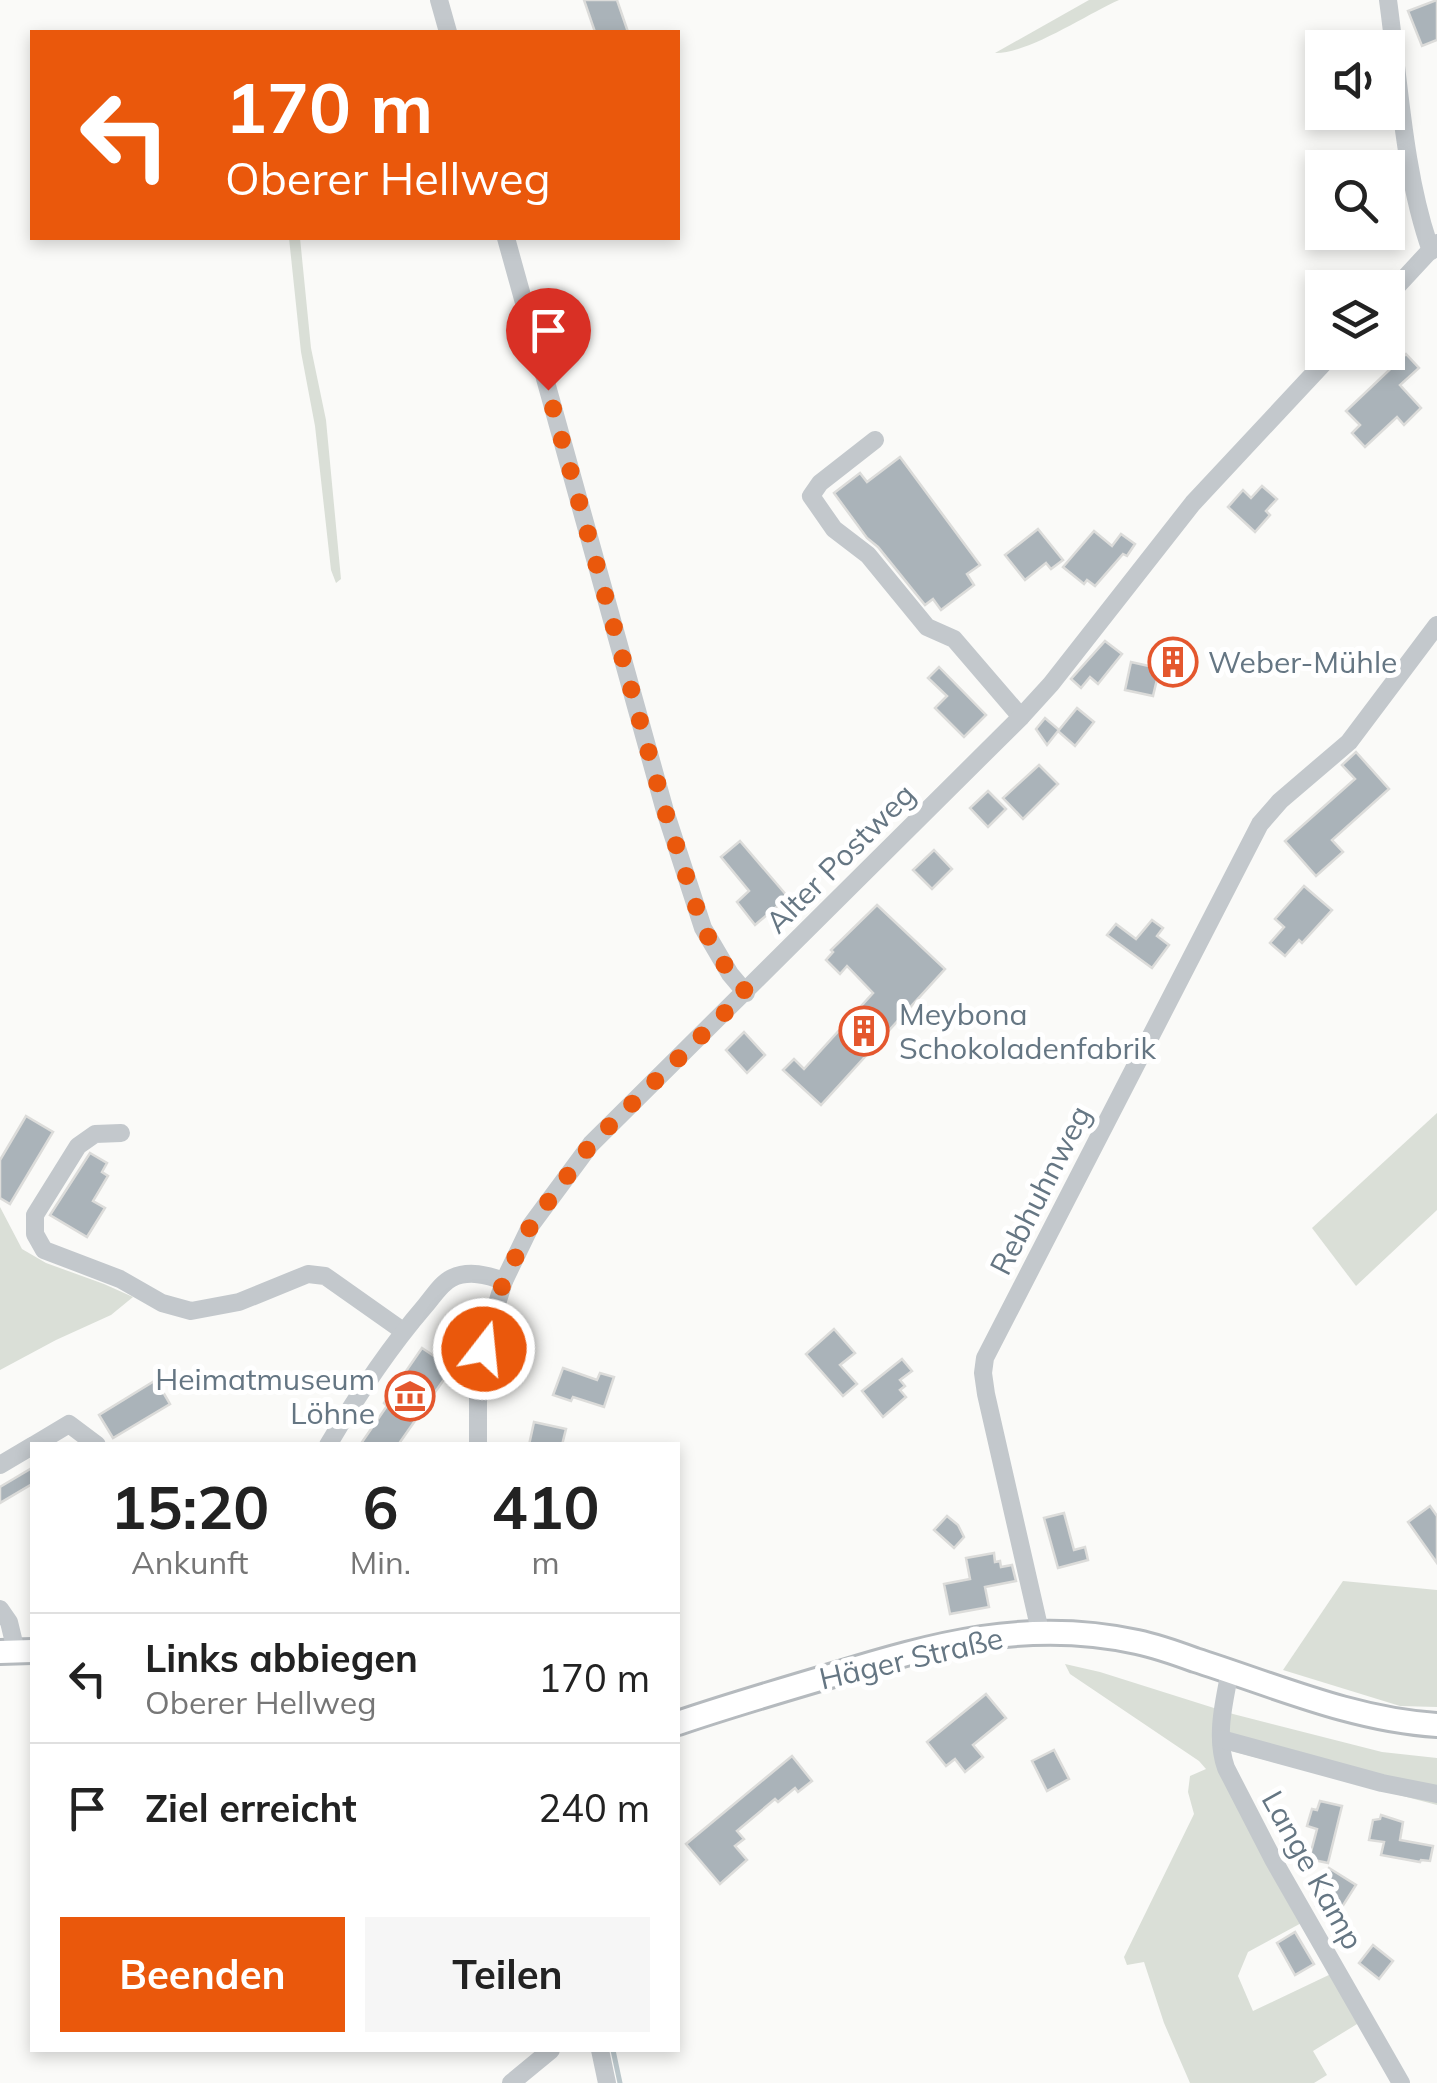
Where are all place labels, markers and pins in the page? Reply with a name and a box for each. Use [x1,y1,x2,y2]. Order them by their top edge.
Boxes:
pin [506,288,591,391]
building icon: Weber-Mühle [1147,636,1199,688]
place label: Weber-Mühle [1208,643,1397,681]
place label: Meybona Schokoladenfabrik [899,995,1157,1067]
building icon: Meybona Schokoladenfabrik [838,1005,890,1057]
place label: Heimatmuseum Löhne [155,1360,375,1432]
museum icon: Heimatmuseum Löhne [384,1370,436,1422]

